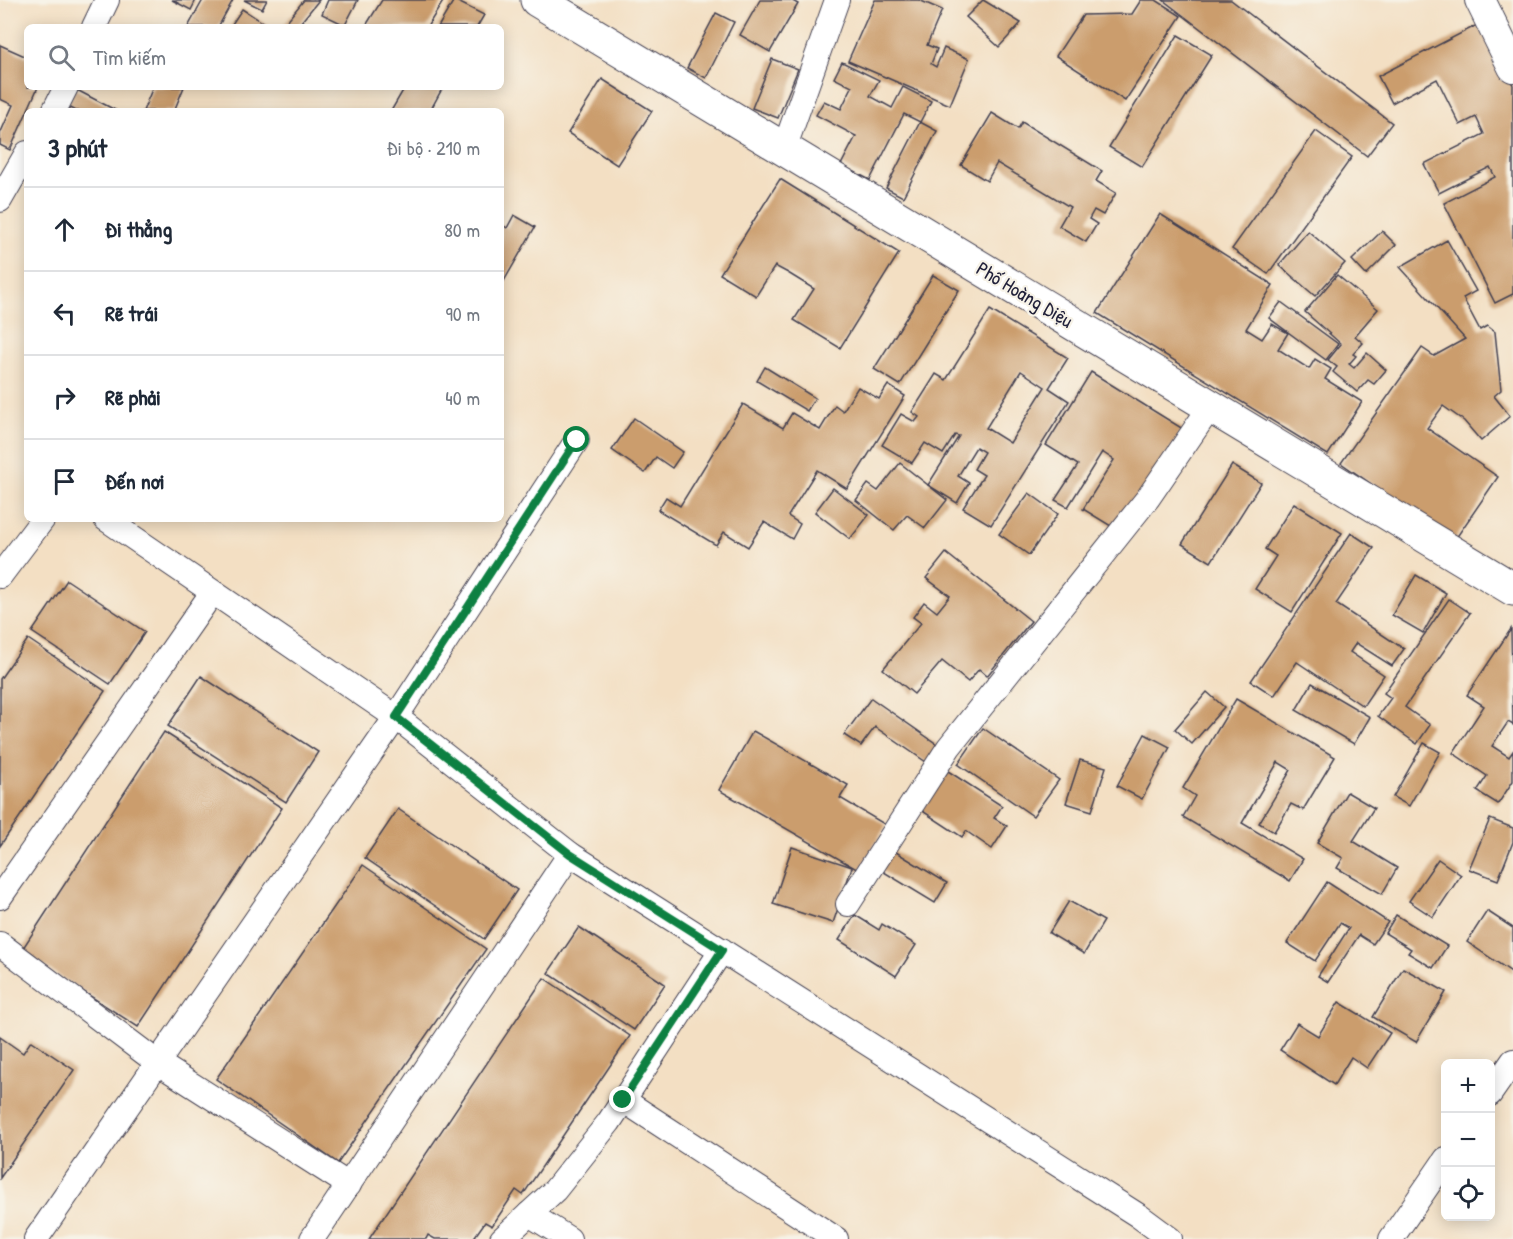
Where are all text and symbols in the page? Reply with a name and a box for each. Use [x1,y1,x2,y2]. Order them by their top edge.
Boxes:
search box [24,24,504,90]
icon: search [45,41,78,74]
text: Tìm kiếm [93,42,166,72]
text: 3 phút [48,130,107,165]
text: Đi bộ · 210 m [387,134,480,161]
icon: ahead [48,213,81,246]
text: Đi thẳng [105,214,172,244]
text: 80 m [444,216,480,243]
street label: Phố Hoàng Diệu [972,255,1078,333]
icon: left [48,297,81,330]
text: Rẽ trái [105,298,158,328]
text: 90 m [446,300,480,327]
icon: right [48,381,81,414]
text: Rẽ phải [105,382,161,412]
text: 40 m [445,384,480,411]
route start [563,426,589,452]
icon: arrive [48,465,81,498]
text: Đến nơi [105,466,165,496]
map controls [1441,1059,1495,1221]
button: + [1441,1059,1495,1113]
route end [609,1086,635,1112]
button: − [1441,1113,1495,1167]
button: locate [1441,1167,1495,1221]

